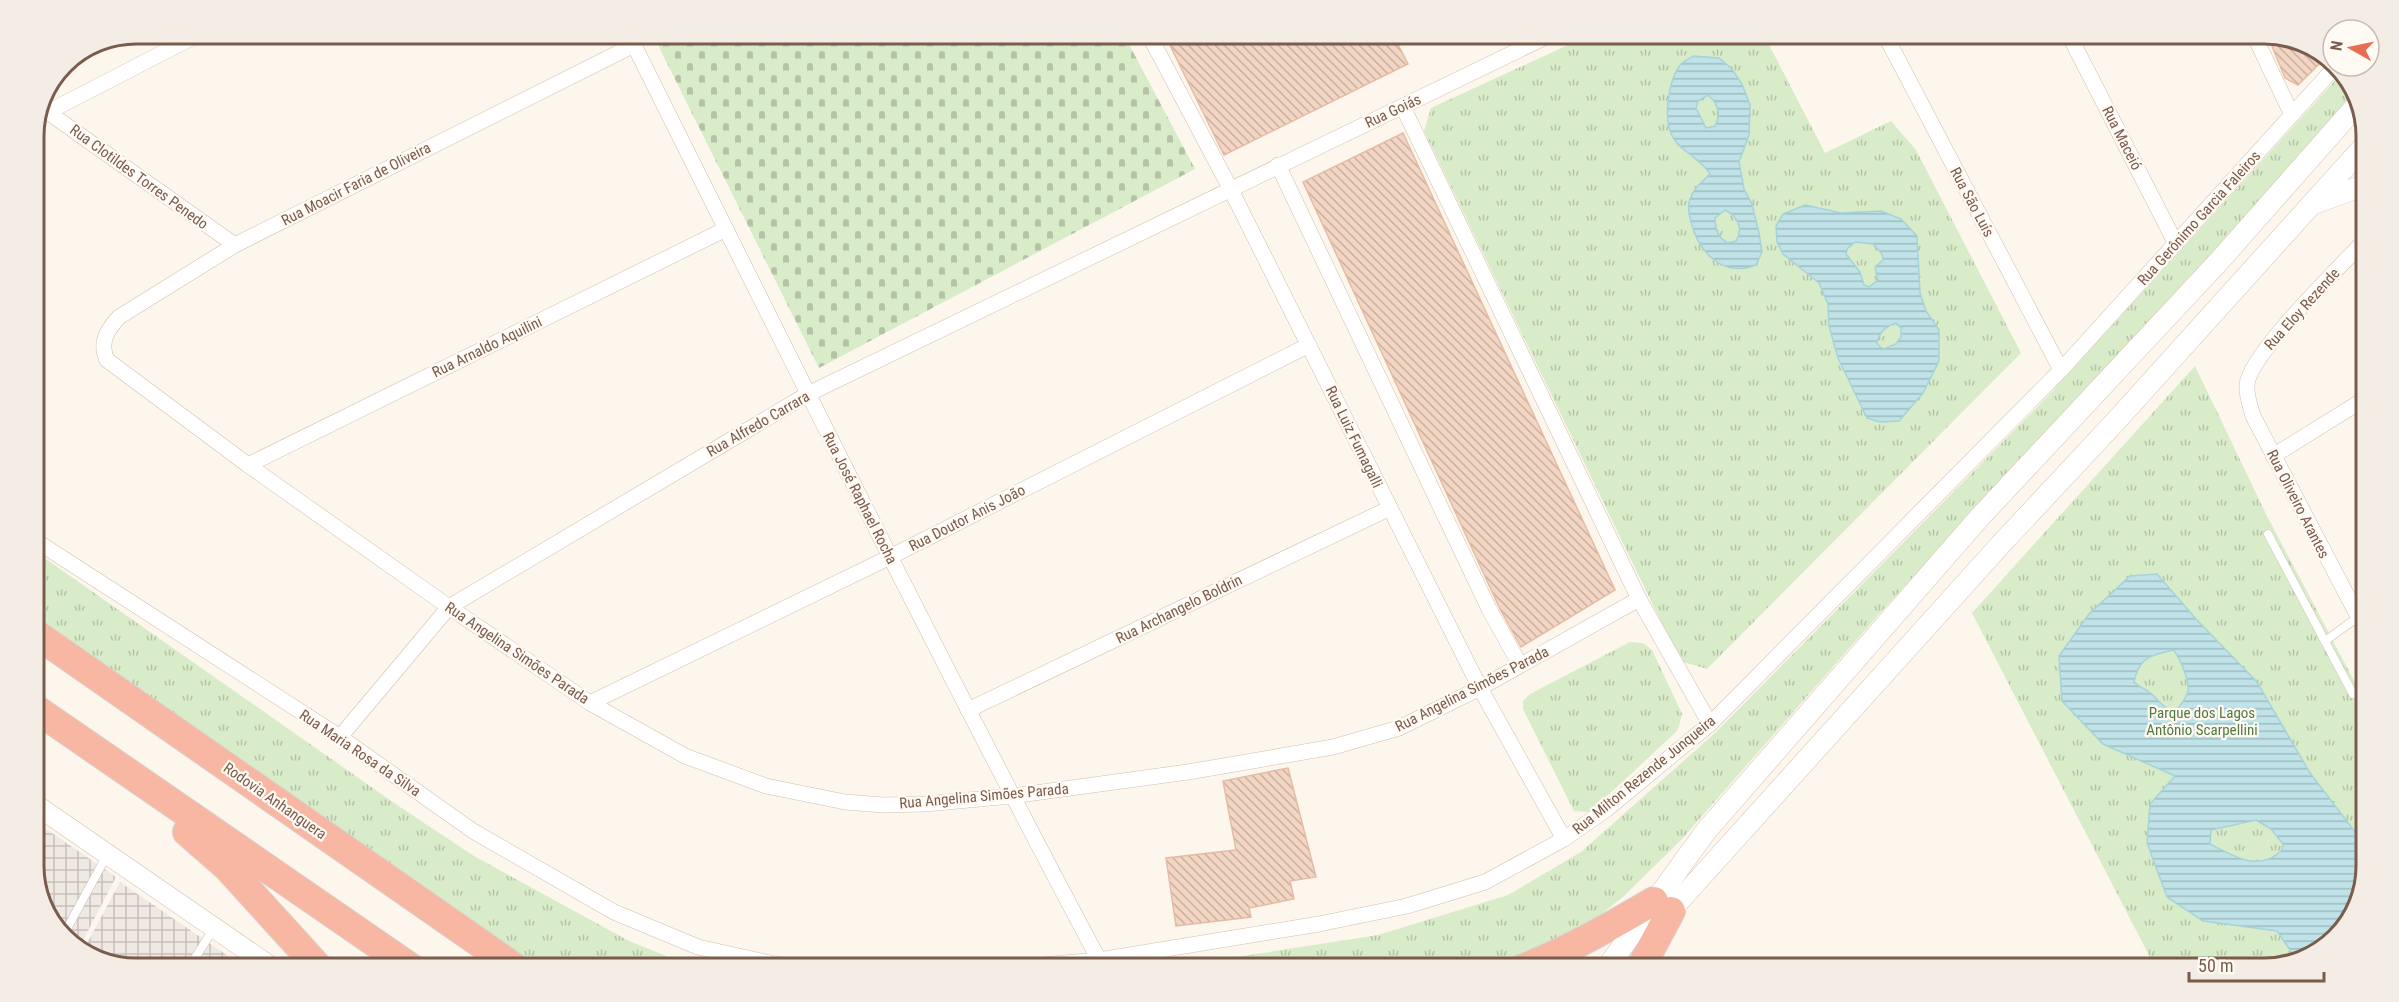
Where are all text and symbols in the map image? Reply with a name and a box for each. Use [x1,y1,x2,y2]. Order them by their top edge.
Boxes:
north arrow [2321,18,2381,78]
text: N [2327,39,2347,52]
street label: Rua Goiás [1362,90,1424,132]
street label: Rua Maceió [2098,103,2146,173]
street label: Rua Clotildes Torres Penedo [66,121,212,233]
street label: Rua Moacir Faria de Oliveira [278,138,434,230]
street label: Rua Gerônimo Garcia Faleiros [2134,147,2264,289]
street label: Rua São Luís [1946,164,1998,240]
street label: Rua Eloy Rezende [2260,264,2344,354]
street label: Rua Arnaldo Aquilini [429,313,545,381]
street label: Rua Luiz Fumagalli [1322,383,1386,491]
street label: Rua Alfredo Carrara [703,387,813,461]
street label: Rua José Raphael Rocha [819,429,901,567]
street label: Rua Oliveiro Arantes [2263,447,2333,562]
street label: Rua Doutor Anis João [906,481,1028,555]
street label: Rua Archangelo Boldrin [1113,571,1245,647]
street label: Rua Angelina Simões Parada [442,598,592,708]
street label: Rua Angelina Simões Parada [1392,642,1552,736]
park label: Parque dos Lagos Antônio Scarpellini [2146,704,2258,739]
street label: Rua Maria Rosa da Silva [296,706,424,800]
street label: Rua Milton Rezende Junqueira [1569,712,1719,838]
street label: Rodovia Anhanguera [220,759,330,843]
street label: Rua Angelina Simões Parada [899,780,1069,812]
scale bar [2189,945,2324,983]
text: 50 m [2198,955,2233,976]

